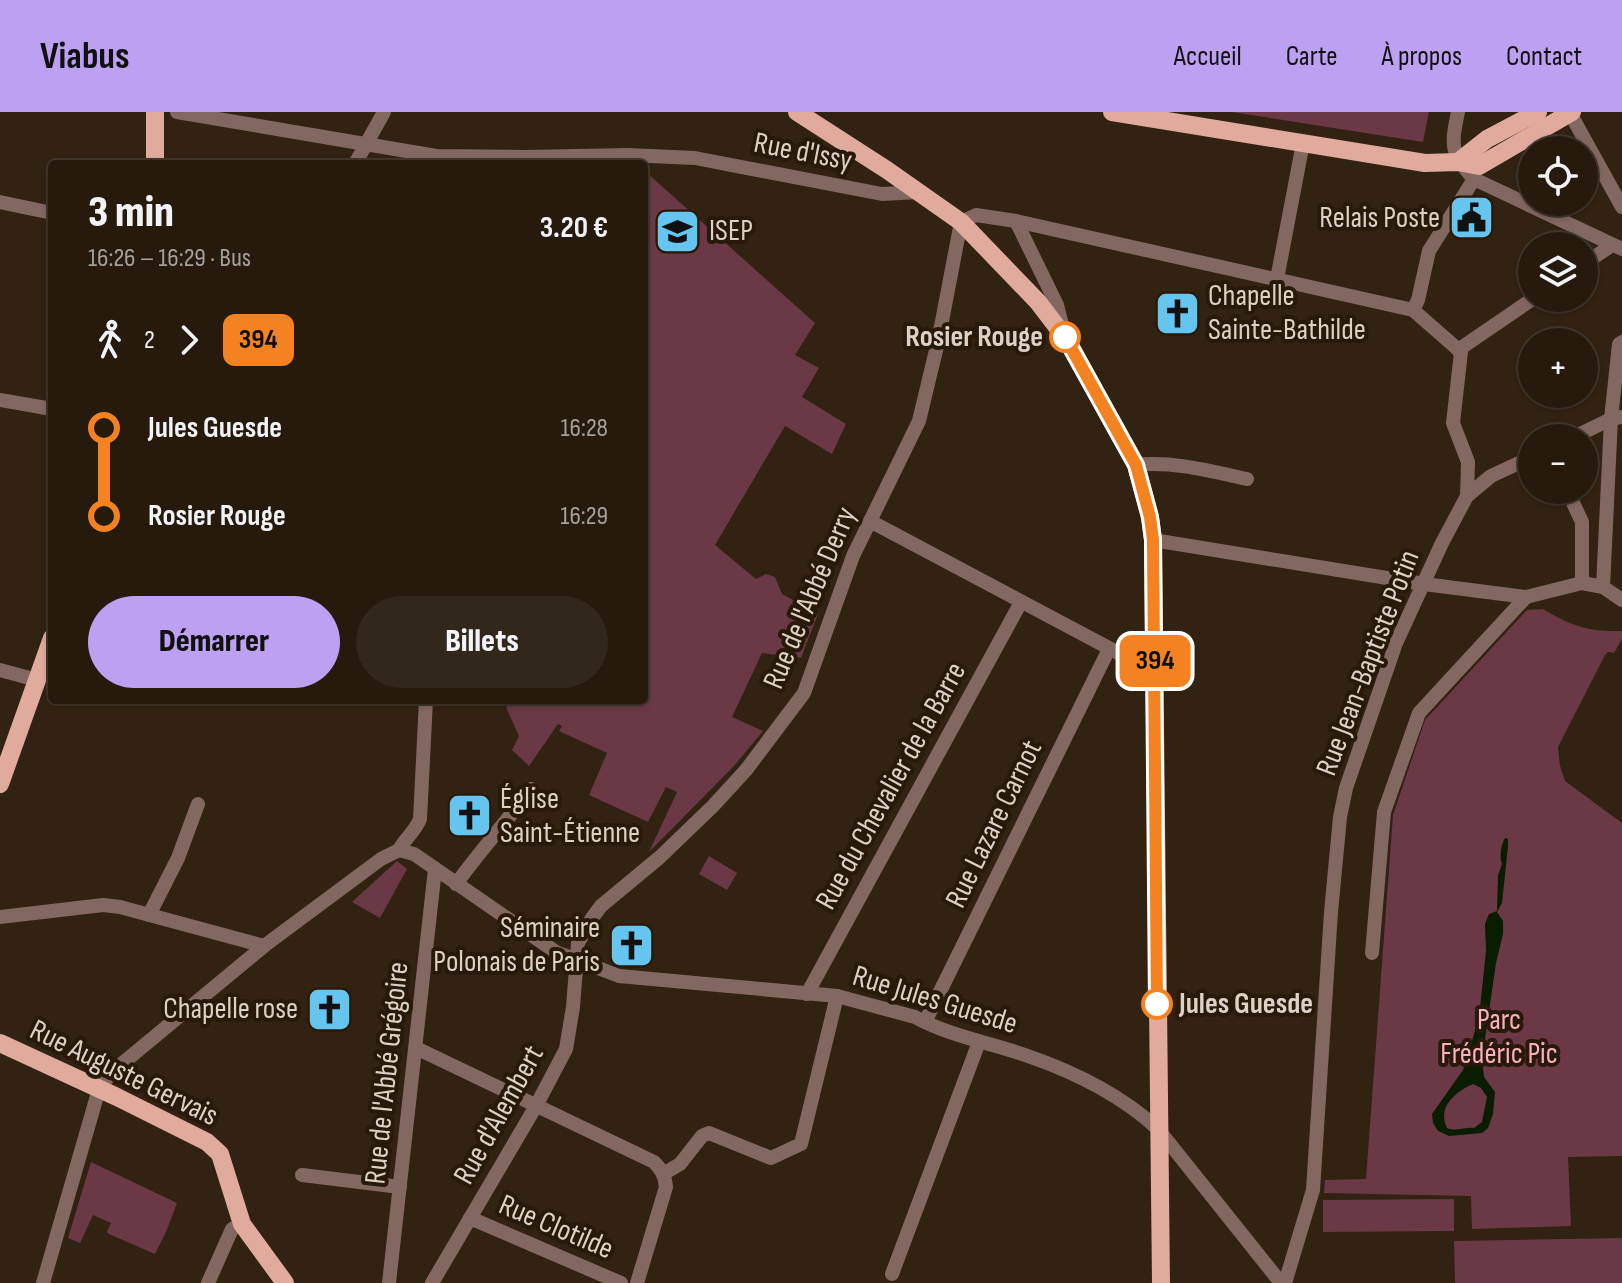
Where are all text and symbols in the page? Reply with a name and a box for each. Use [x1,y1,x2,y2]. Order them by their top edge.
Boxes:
text: Viabus [40,34,130,79]
text: Accueil [1174,40,1242,73]
text: Carte [1286,40,1338,73]
text: À propos [1382,40,1462,73]
text: Contact [1506,40,1582,73]
street label: Rue d'Issy [751,125,856,179]
map controls [1518,136,1598,504]
button: locate [1518,136,1598,216]
text: 3 min [88,186,174,239]
public building icon: Relais Poste [1447,194,1495,242]
place label: Relais Poste [1319,200,1440,236]
school or university icon: ISEP [654,207,702,255]
text: 3.20 € [540,210,608,246]
place label: ISEP [709,213,753,249]
button: layers [1518,232,1598,312]
text: 16:26 – 16:29 · Bus [88,243,251,274]
place label: Chapelle Sainte-Bathilde [1208,278,1366,348]
church icon: Chapelle Sainte-Bathilde [1153,289,1201,337]
icon: walk [88,318,132,362]
icon: forward [167,318,211,362]
place label: Rosier Rouge [905,319,1043,355]
marker: Rosier Rouge [1050,322,1080,352]
text: 394 [239,323,278,356]
text: 2 [144,325,155,356]
button: + [1518,328,1598,408]
text: Jules Guesde [148,410,282,446]
text: 16:28 [560,413,608,444]
button: − [1518,424,1598,504]
text: Rosier Rouge [148,498,286,534]
text: 16:29 [560,501,608,532]
street label: Rue de l'Abbé Derry [756,501,865,694]
street label: Rue Jean-Baptiste Potin [1309,545,1427,781]
button: Démarrer [88,596,340,688]
button: Billets [356,596,608,688]
line badge: 394 [1109,635,1201,687]
text: 394 [1136,644,1174,677]
street label: Rue du Chevalier de la Barre [808,656,974,916]
street label: Rue Lazare Carnot [938,734,1050,914]
place label: Église Saint-Étienne [500,781,640,851]
church icon: Église Saint-Étienne [445,792,493,840]
place label: Séminaire Polonais de Paris [433,910,600,980]
church icon: Séminaire Polonais de Paris [607,921,655,969]
street label: Rue Jules Guesde [848,958,1022,1042]
street label: Rue de l'Abbé Grégoire [357,960,417,1186]
church icon: Chapelle rose [305,985,353,1033]
place label: Jules Guesde [1178,986,1313,1022]
marker: Jules Guesde [1142,989,1172,1019]
place label: Chapelle rose [163,991,298,1027]
park label: Parc Frédéric Pic [1440,1002,1558,1072]
street label: Rue Auguste Gervais [24,1012,224,1134]
street label: Rue d'Alembert [446,1039,552,1191]
street label: Rue Clotilde [493,1187,619,1267]

